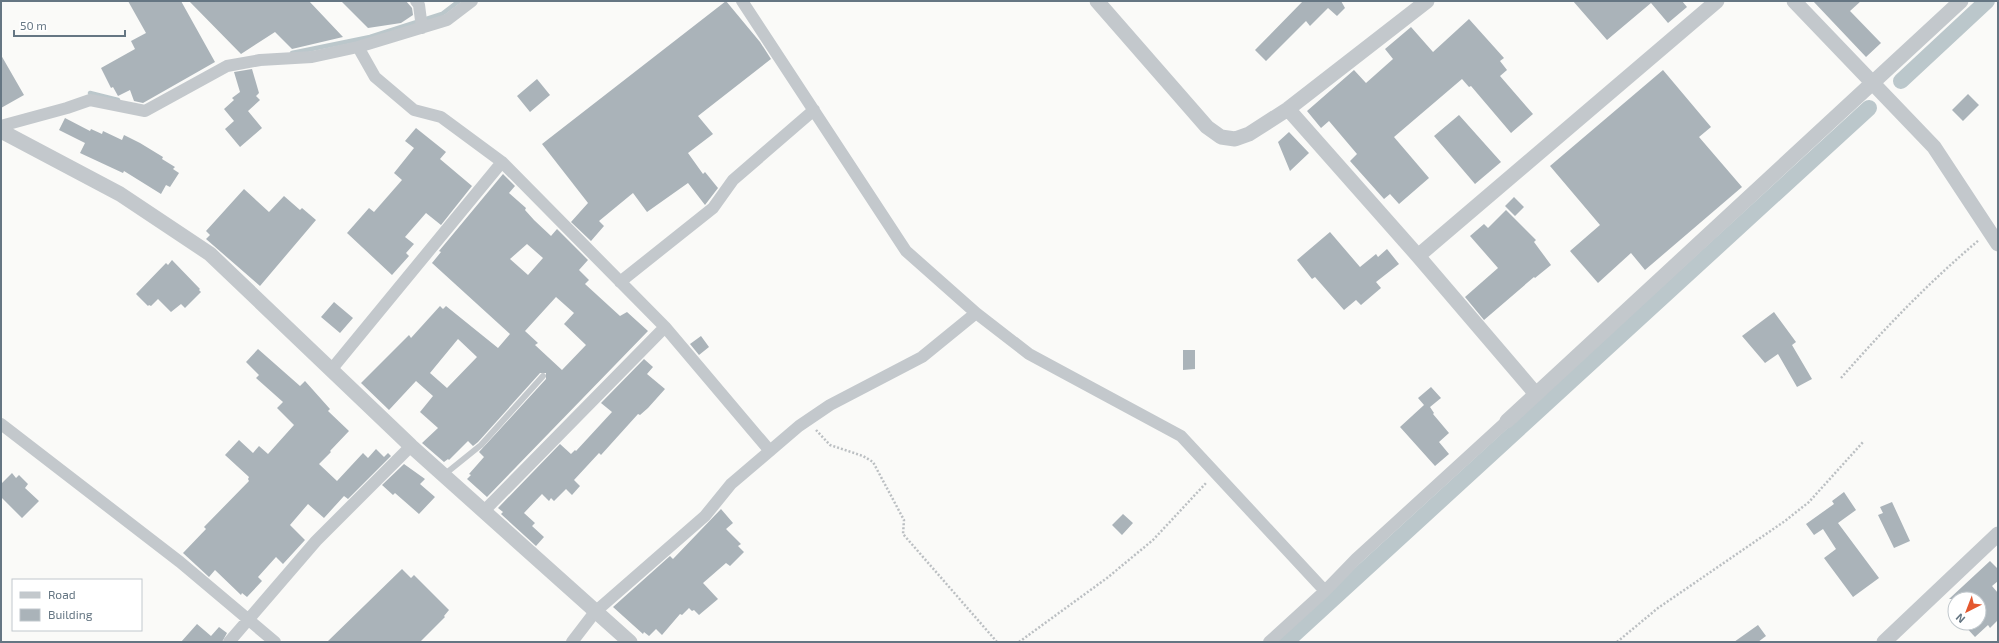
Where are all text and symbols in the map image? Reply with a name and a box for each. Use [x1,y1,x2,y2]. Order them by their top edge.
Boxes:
scale bar [14,12,125,38]
text: 50 m [20,18,47,32]
legend [12,579,142,631]
text: Road [48,587,76,601]
north arrow [1947,591,1987,631]
text: Building [48,607,93,621]
text: N [1953,611,1967,626]

